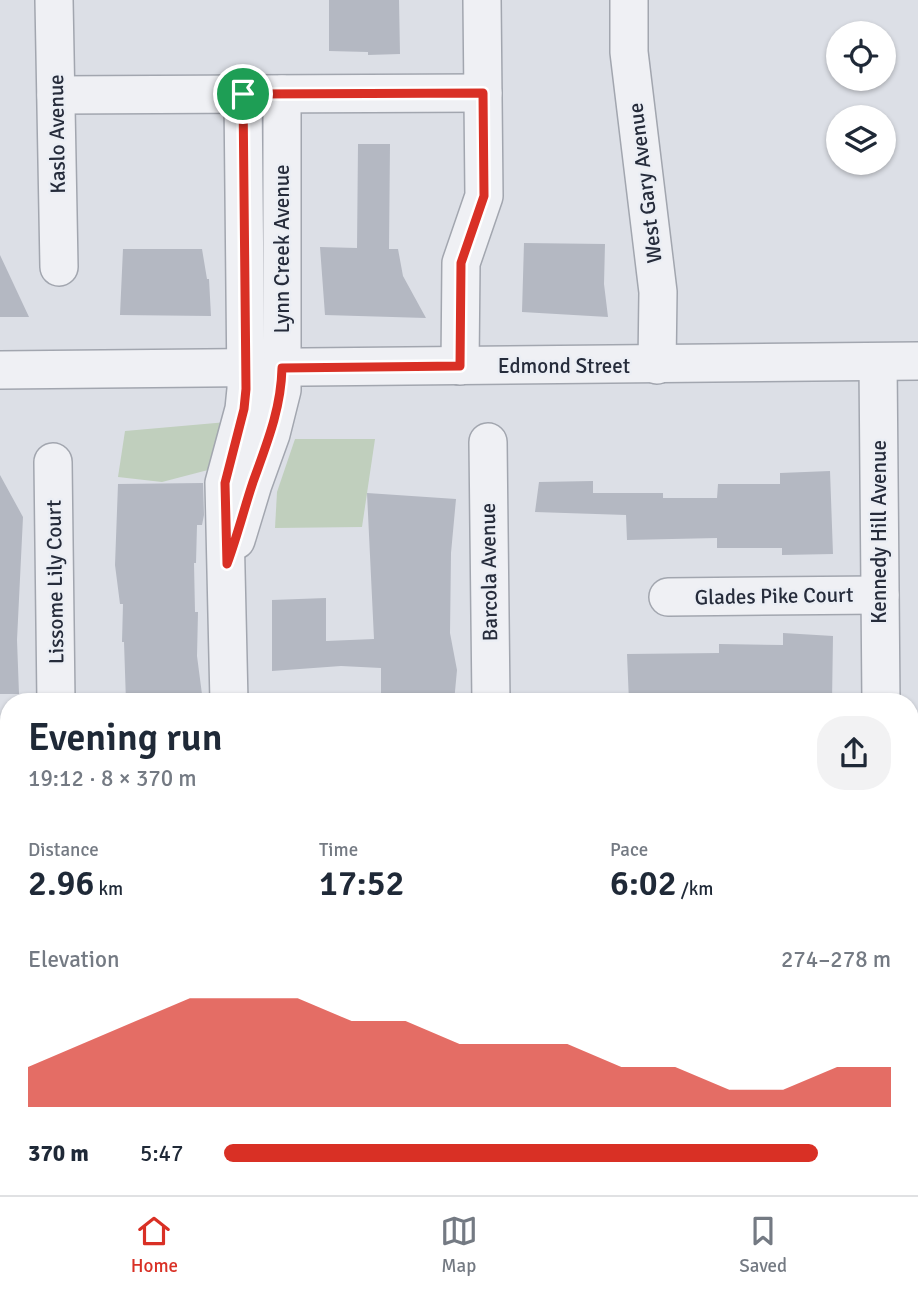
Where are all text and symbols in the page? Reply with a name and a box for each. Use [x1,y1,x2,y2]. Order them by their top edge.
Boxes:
map controls [826,21,896,175]
button: locate [826,21,896,91]
pin [213,64,273,124]
street label: Kaslo Avenue [43,74,71,194]
icon: arrive [224,75,262,113]
street label: West Gary Avenue [622,101,668,265]
button: layers [826,105,896,175]
street label: Lynn Creek Avenue [269,164,295,334]
street label: Edmond Street [498,353,630,379]
street label: Kennedy Hill Avenue [866,440,892,624]
street label: Lissome Lily Court [41,500,69,664]
street label: Barcola Avenue [475,503,503,641]
street label: Glades Pike Court [694,582,854,610]
text: Evening run [28,714,222,761]
button: share [817,716,891,790]
text: 19:12 · 8 × 370 m [28,764,197,793]
text: Distance [28,838,99,862]
text: Time [319,838,358,862]
text: Pace [610,838,648,862]
text: 2.96 [28,862,94,905]
text: 17:52 [319,862,404,905]
text: 6:02 [610,862,677,905]
text: km [94,877,123,901]
text: /km [677,877,713,901]
text: Elevation [28,945,120,974]
text: 274–278 m [781,945,891,974]
text: 370 m [28,1139,89,1168]
text: 5:47 [140,1139,183,1168]
tab: Home [131,1212,178,1278]
tab: Map [440,1212,478,1278]
tab: Saved [739,1212,787,1278]

